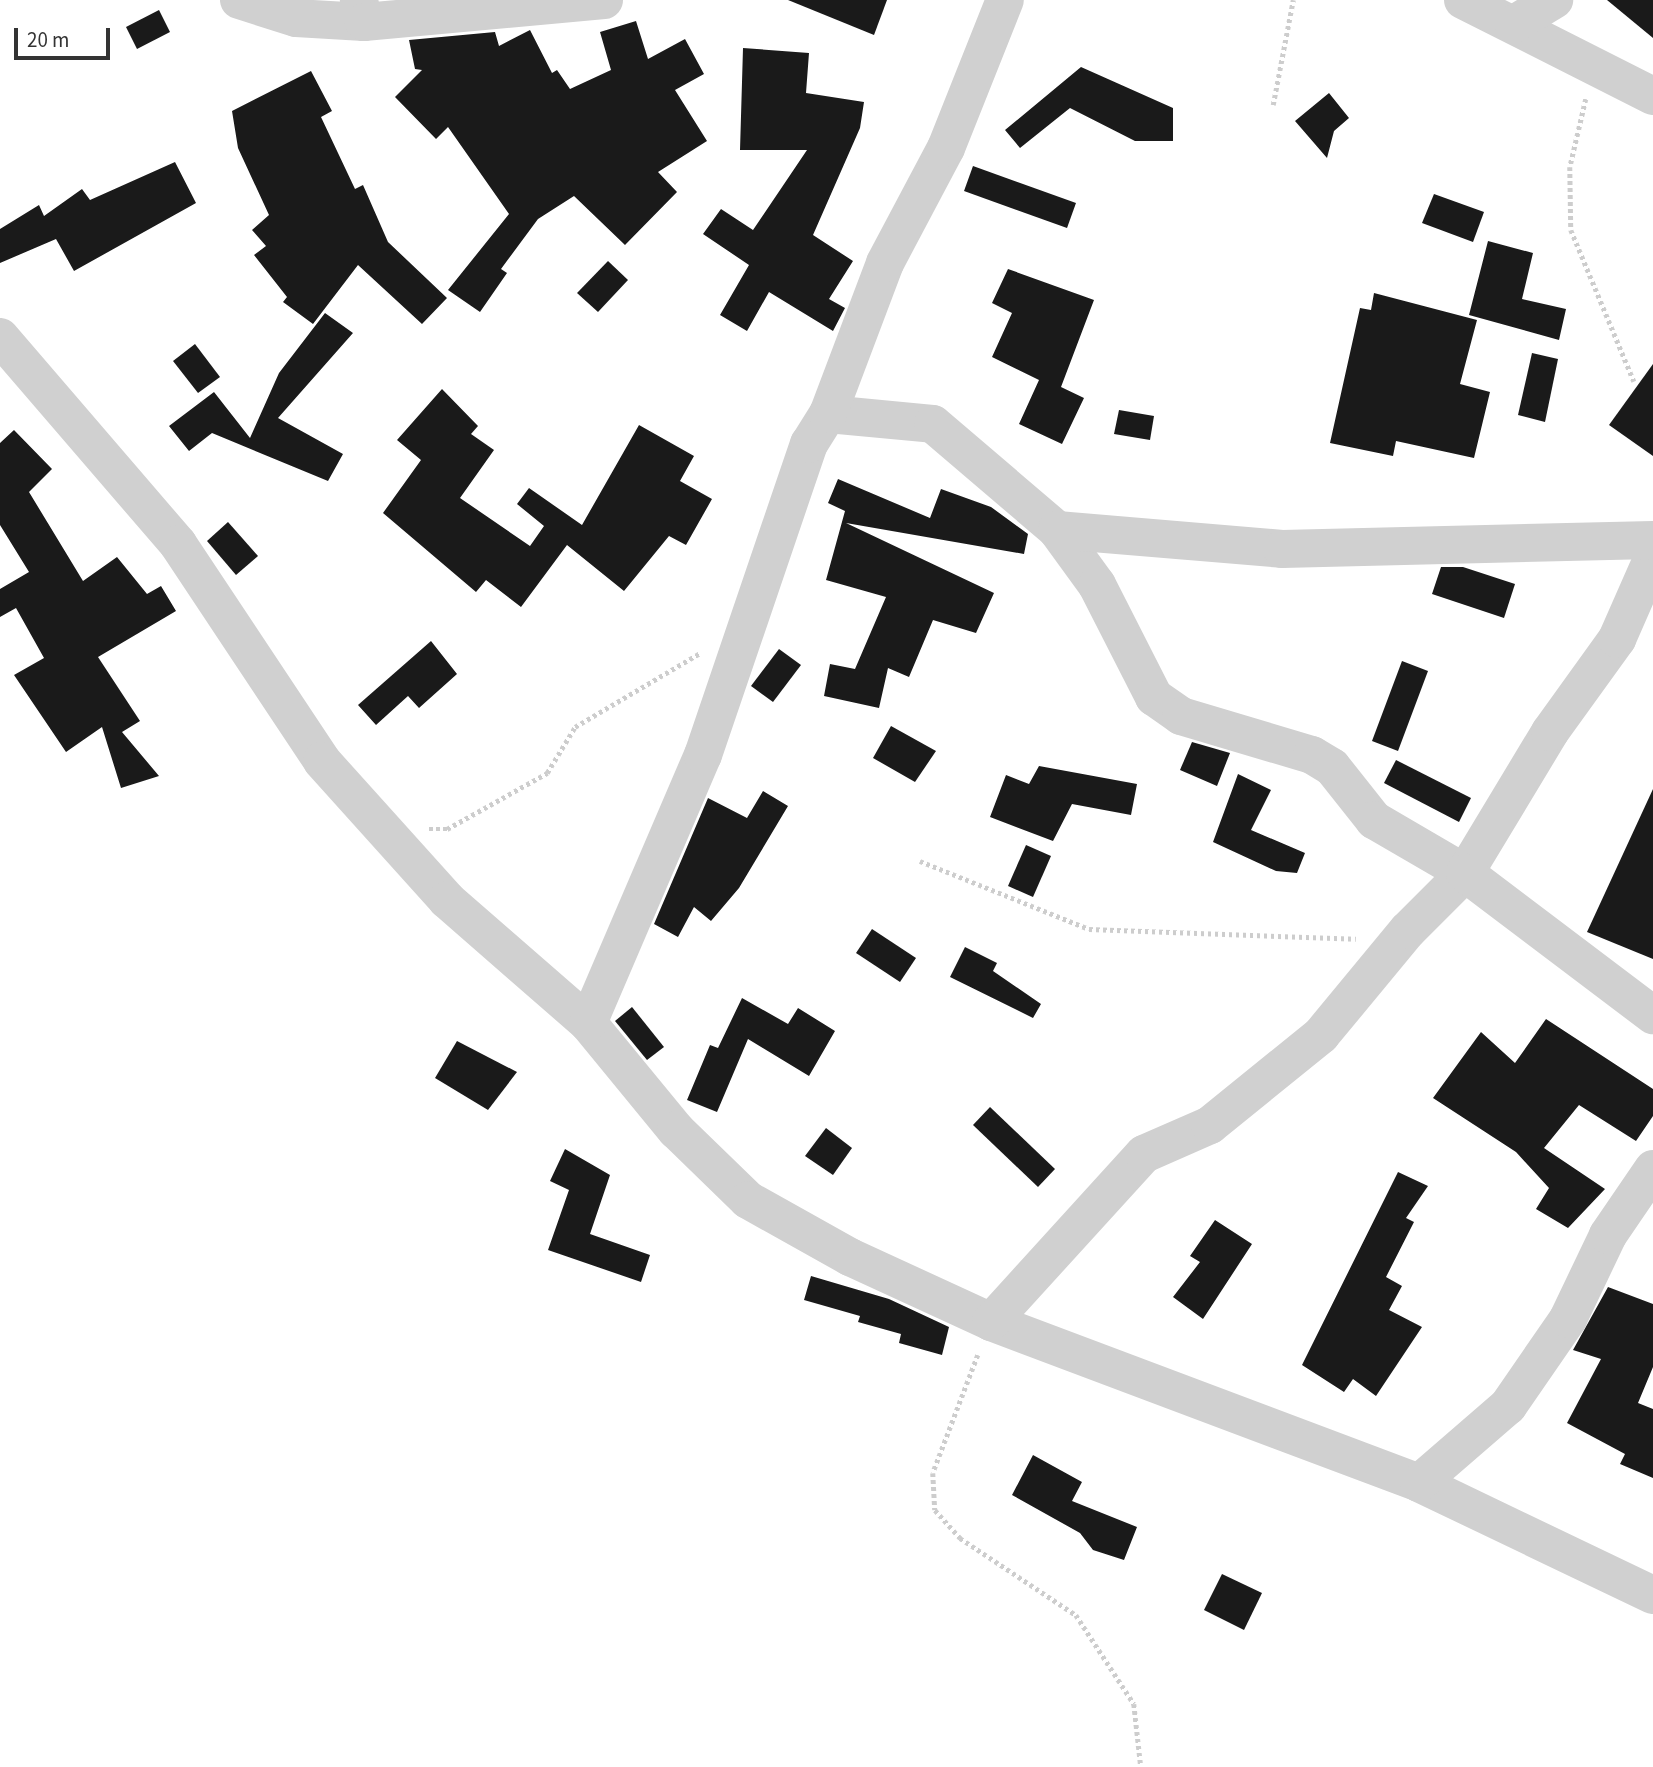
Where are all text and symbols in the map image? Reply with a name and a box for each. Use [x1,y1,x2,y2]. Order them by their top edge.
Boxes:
scale bar [18,14,114,58]
text: 20 m [27,25,69,55]

